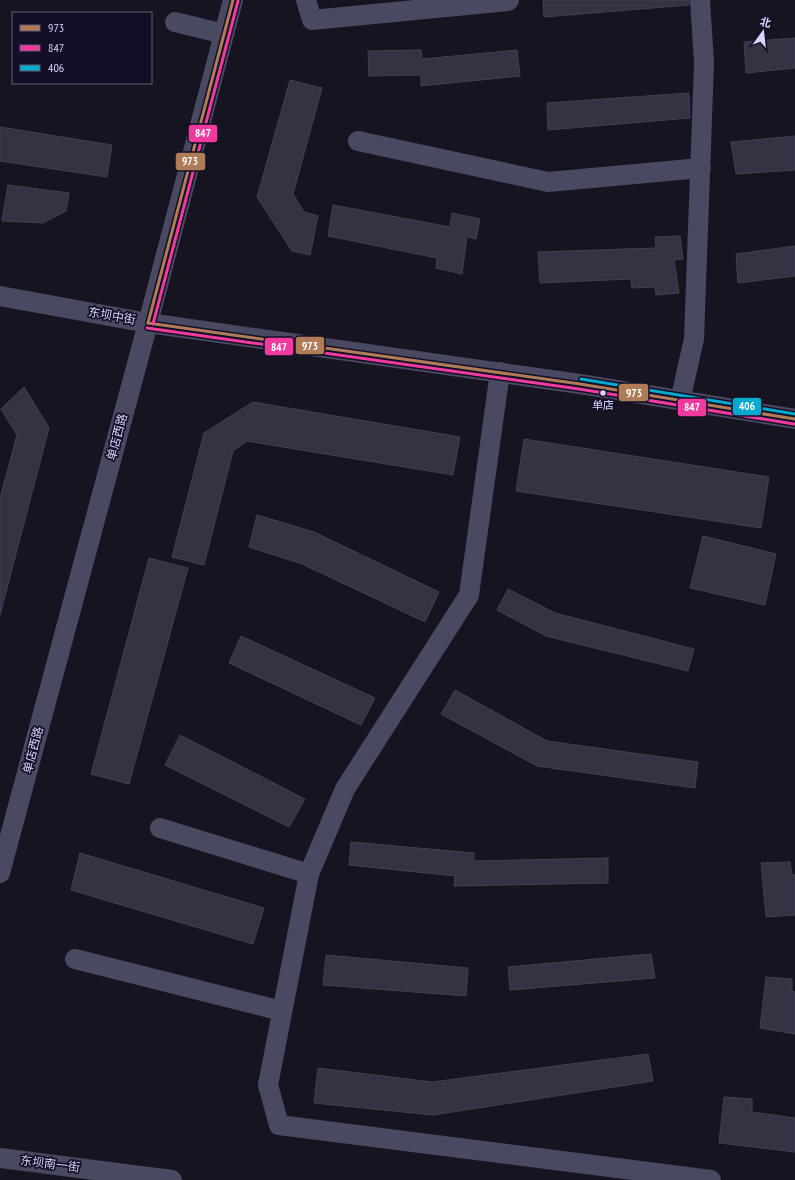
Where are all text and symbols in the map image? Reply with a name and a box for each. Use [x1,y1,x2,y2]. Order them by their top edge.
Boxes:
legend [12,12,152,84]
north arrow [743,12,783,52]
text: 北 [758,14,773,31]
text: 973 [48,20,64,35]
text: 847 [48,40,64,55]
text: 406 [48,60,64,75]
line badge: 847 [188,124,218,143]
text: 847 [195,126,211,140]
line badge: 973 [175,152,206,171]
text: 973 [182,154,198,168]
street label: 东坝中街 [87,304,137,327]
line badge: 973 [295,336,325,355]
line badge: 847 [264,337,294,356]
text: 973 [302,339,318,353]
text: 847 [271,340,287,354]
line badge: 973 [618,383,649,402]
text: 973 [626,386,642,400]
marker: 单店 [598,388,608,398]
line badge: 406 [732,397,762,416]
place label: 单店 [592,398,614,412]
line badge: 847 [677,398,707,417]
text: 406 [739,399,755,413]
text: 847 [684,400,700,414]
street label: 单店西路 [103,412,130,462]
street label: 单店西路 [19,725,46,775]
street label: 东坝南一街 [19,1152,81,1175]

